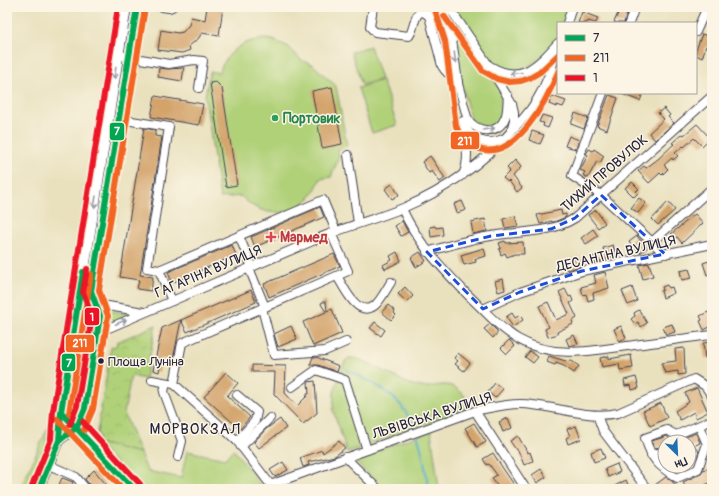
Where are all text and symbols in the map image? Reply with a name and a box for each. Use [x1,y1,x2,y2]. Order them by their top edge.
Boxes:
legend [557,22,697,94]
text: 7 [593,31,600,46]
one-way arrow [451,51,459,64]
text: 211 [593,51,609,66]
one-way arrow [111,66,119,79]
one-way arrow [510,69,523,77]
text: 1 [593,71,598,86]
place label: Портовик [283,110,340,127]
marker: Портовик [270,113,280,123]
line badge: 7 [109,122,125,141]
text: 7 [114,125,120,138]
one-way arrow [482,125,495,133]
line badge: 211 [450,131,480,150]
street label: ТИХИЙ ПРОВУЛОК [557,131,651,216]
text: 211 [458,135,472,148]
one-way arrow [91,195,99,208]
place label: Мармед [280,229,328,246]
marker: Мармед [265,231,277,243]
street label: ДЕСАНТНА ВУЛИЦЯ [554,231,678,276]
street label: ГАГАРІНА ВУЛИЦЯ [152,241,264,302]
line badge: 1 [84,307,100,326]
text: 1 [90,311,94,324]
one-way arrow [115,318,127,326]
line badge: 211 [65,334,95,353]
text: 211 [73,337,87,350]
line badge: 7 [61,353,76,372]
place label: Площа Луніна [108,354,184,370]
marker: Площа Луніна [96,356,106,366]
text: 7 [66,357,72,370]
street label: ЛЬВІВСЬКА ВУЛИЦЯ [369,388,494,443]
district label: МОРВОКЗАЛ [149,420,241,439]
north arrow [657,434,697,474]
text: Пн [672,454,689,471]

